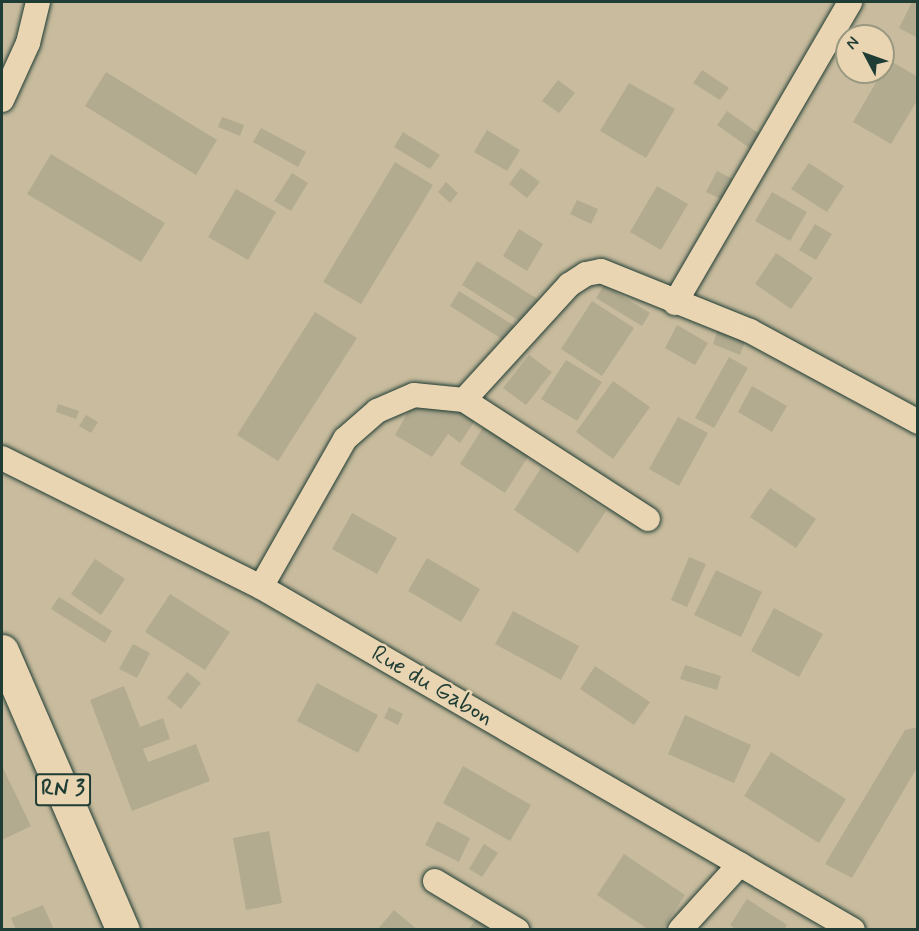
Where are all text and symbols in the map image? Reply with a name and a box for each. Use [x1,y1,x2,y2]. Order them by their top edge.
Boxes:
north arrow [835,24,895,84]
text: N [841,32,864,54]
street label: Rue du Gabon [364,638,500,734]
road number: RN 3 [34,771,92,809]

